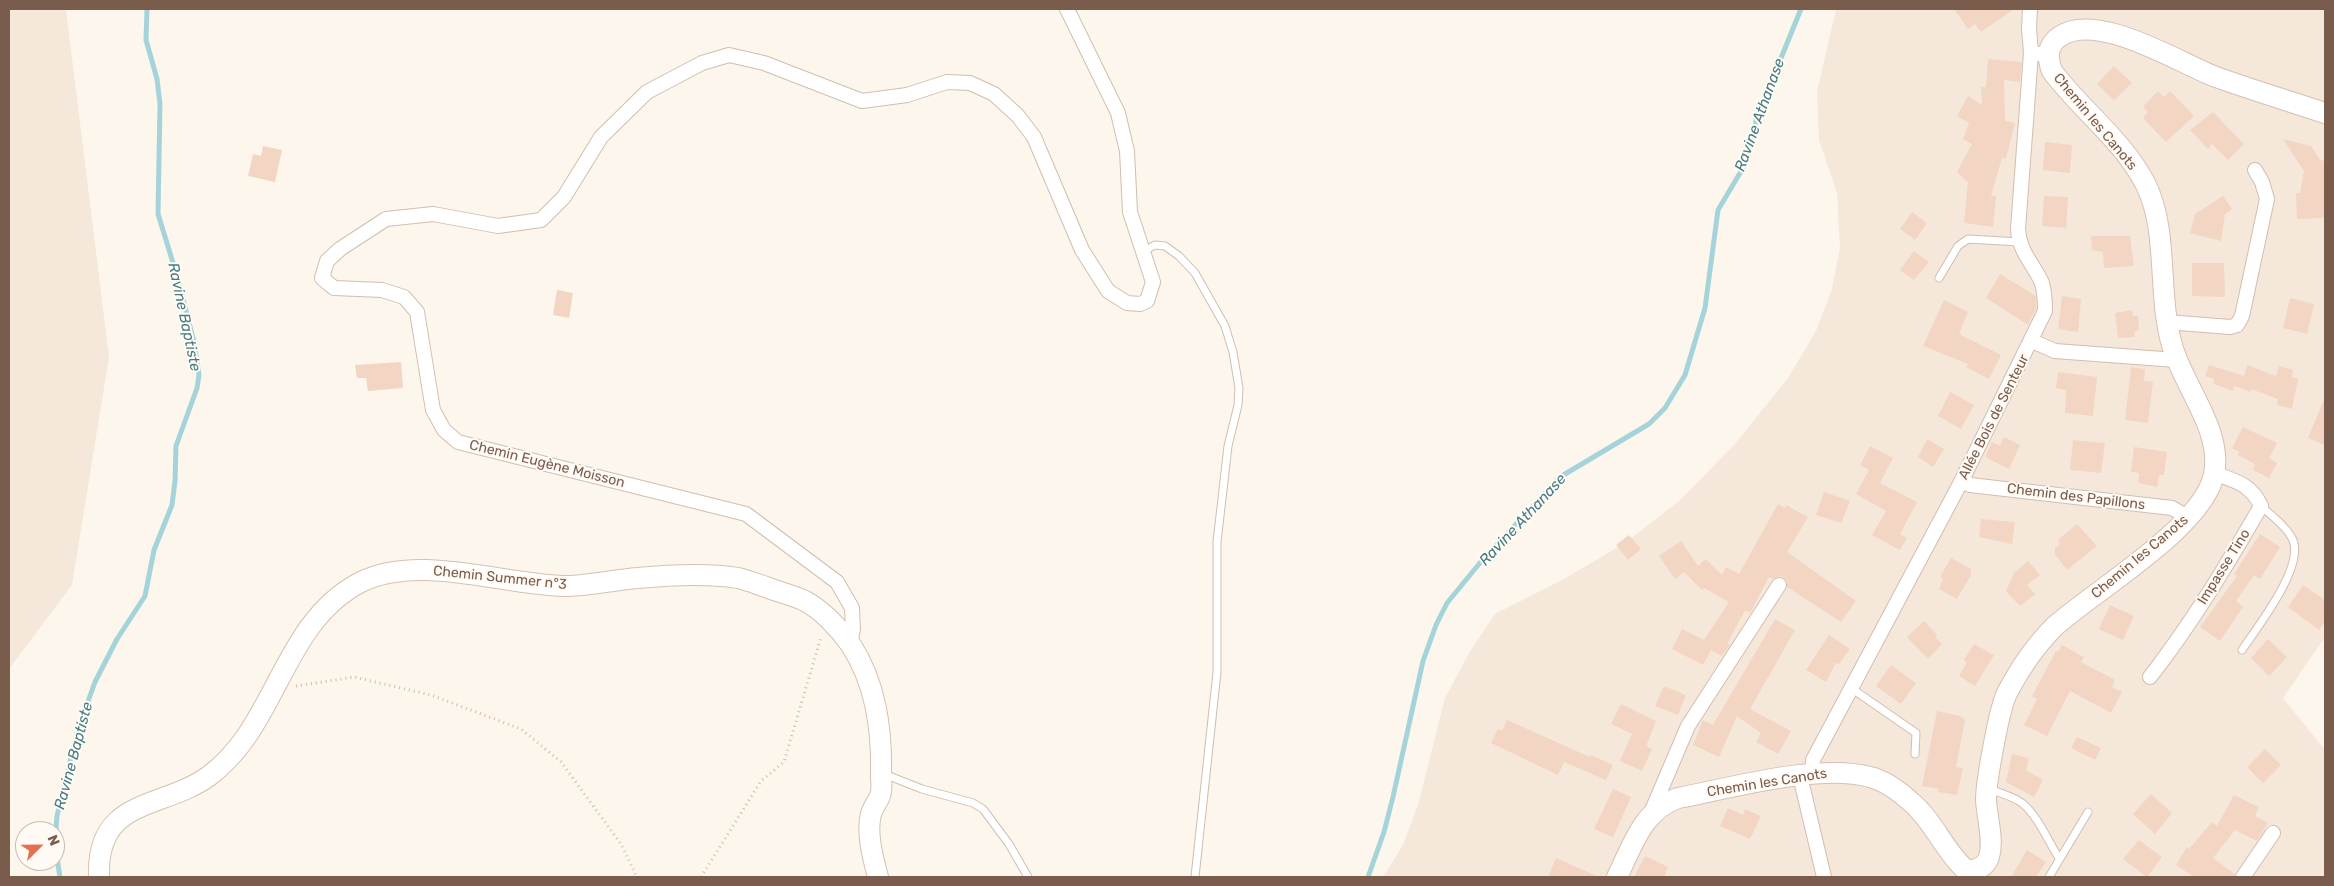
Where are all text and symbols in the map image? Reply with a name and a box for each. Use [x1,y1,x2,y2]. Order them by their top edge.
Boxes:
water label: Ravine Athanase [1731,56,1789,174]
street label: Chemin les Canots [2050,70,2140,174]
water label: Ravine Baptiste [164,261,204,373]
street label: Allée Bois de Senteur [1955,352,2033,482]
street label: Chemin Eugène Moisson [468,437,626,491]
water label: Ravine Athanase [1476,470,1570,570]
street label: Chemin des Papillons [2006,480,2146,514]
street label: Chemin les Canots [2088,512,2192,602]
street label: Impasse Tino [2194,526,2254,608]
street label: Chemin Summer n°3 [432,563,568,593]
water label: Ravine Baptiste [51,700,97,812]
street label: Chemin les Canots [1706,765,1828,801]
north arrow [15,821,65,871]
text: N [44,832,63,848]

